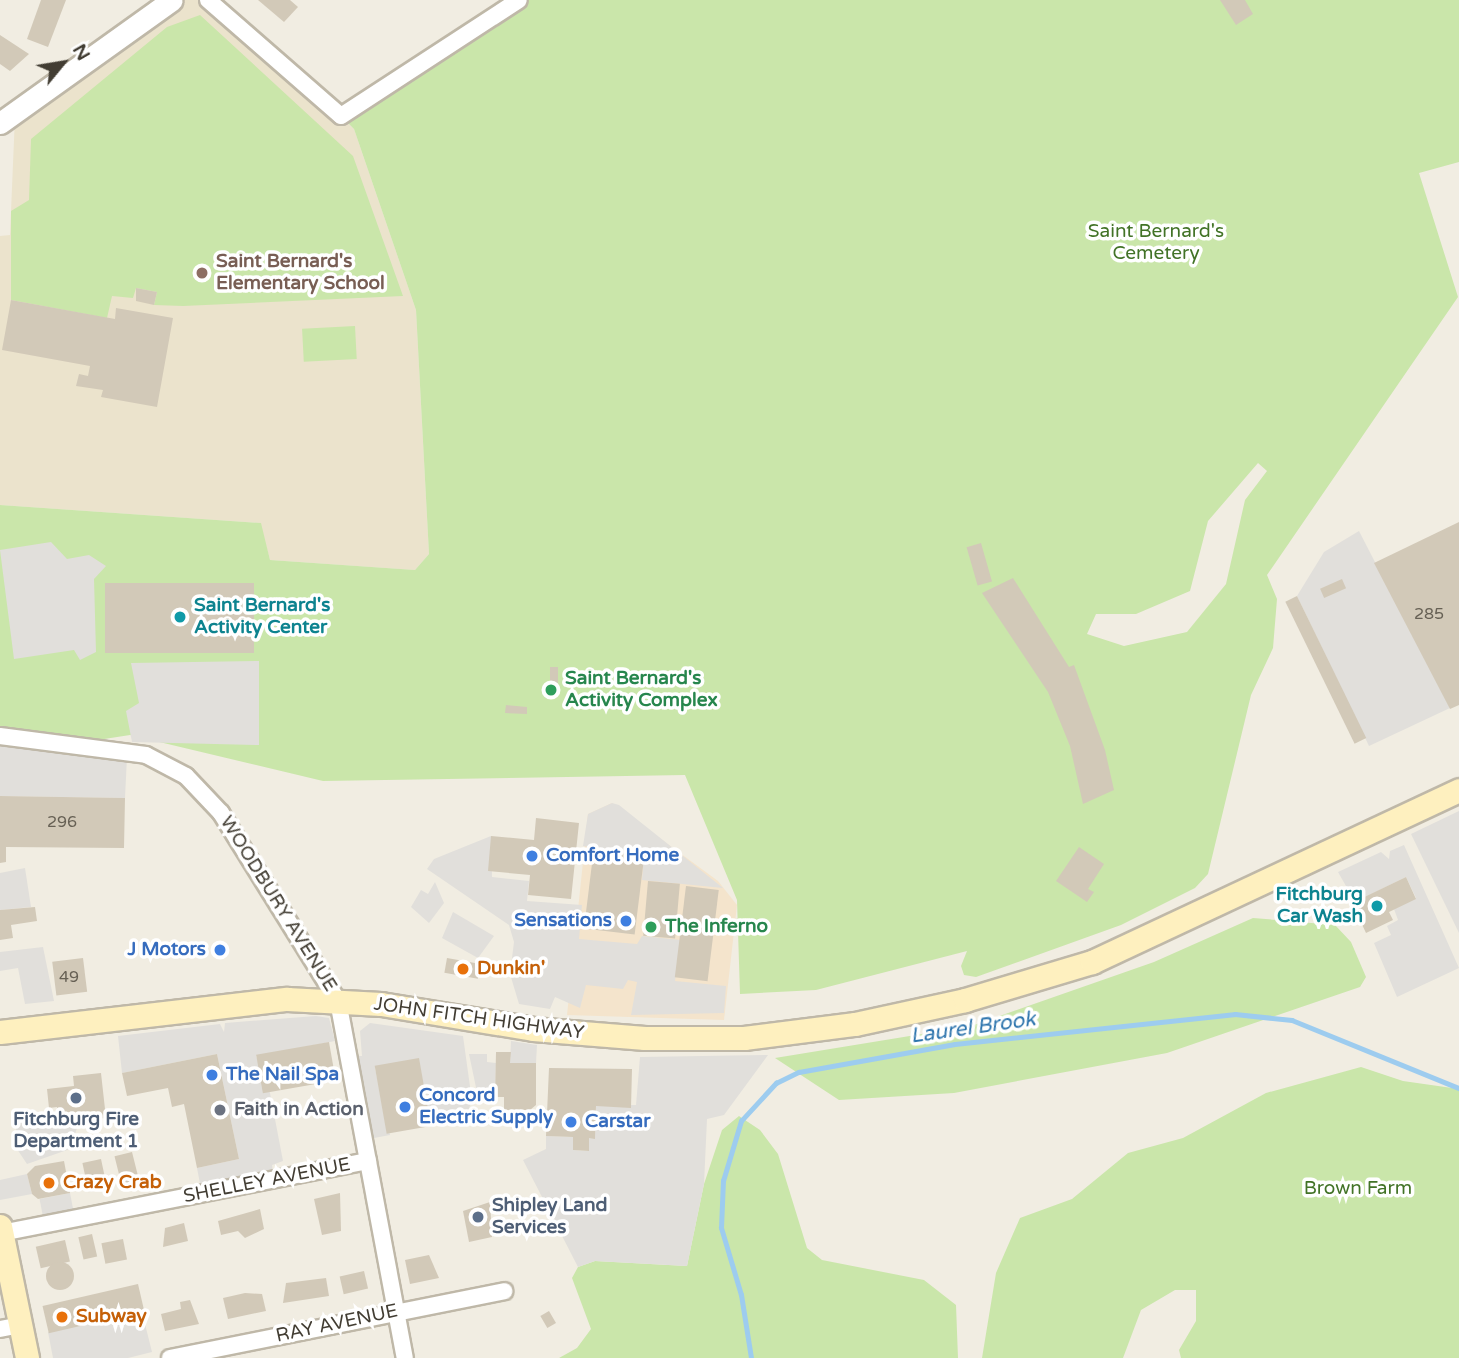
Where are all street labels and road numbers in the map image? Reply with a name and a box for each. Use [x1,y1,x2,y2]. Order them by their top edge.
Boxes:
street label: WOODBURY AVENUE [215,812,341,996]
street label: JOHN FITCH HIGHWAY [372,993,586,1045]
street label: SHELLEY AVENUE [182,1154,352,1208]
street label: RAY AVENUE [274,1300,400,1348]

